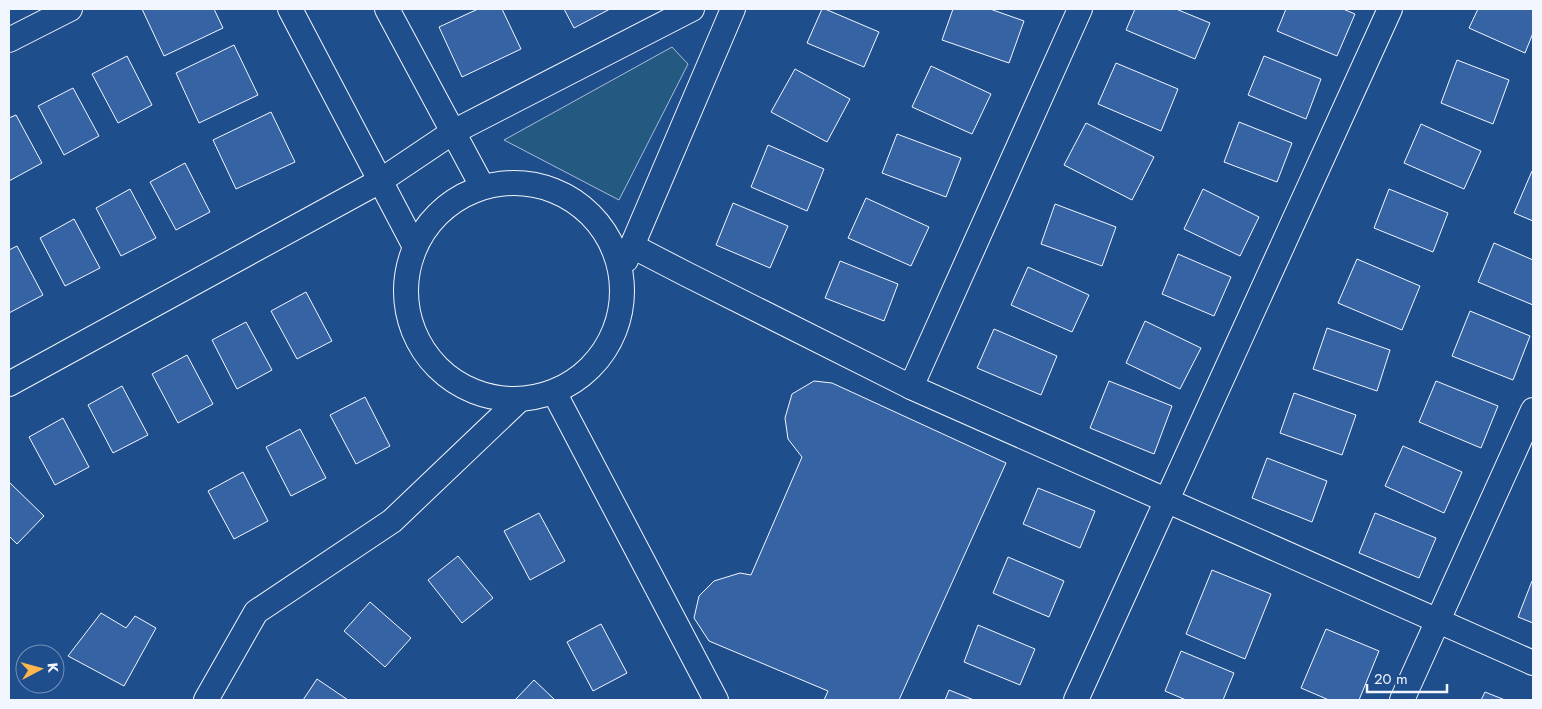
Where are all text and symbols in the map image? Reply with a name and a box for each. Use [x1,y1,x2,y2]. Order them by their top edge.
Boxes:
north arrow [15,644,65,694]
text: K [42,662,63,674]
scale bar [1367,662,1447,694]
text: 20 m [1374,668,1408,690]

